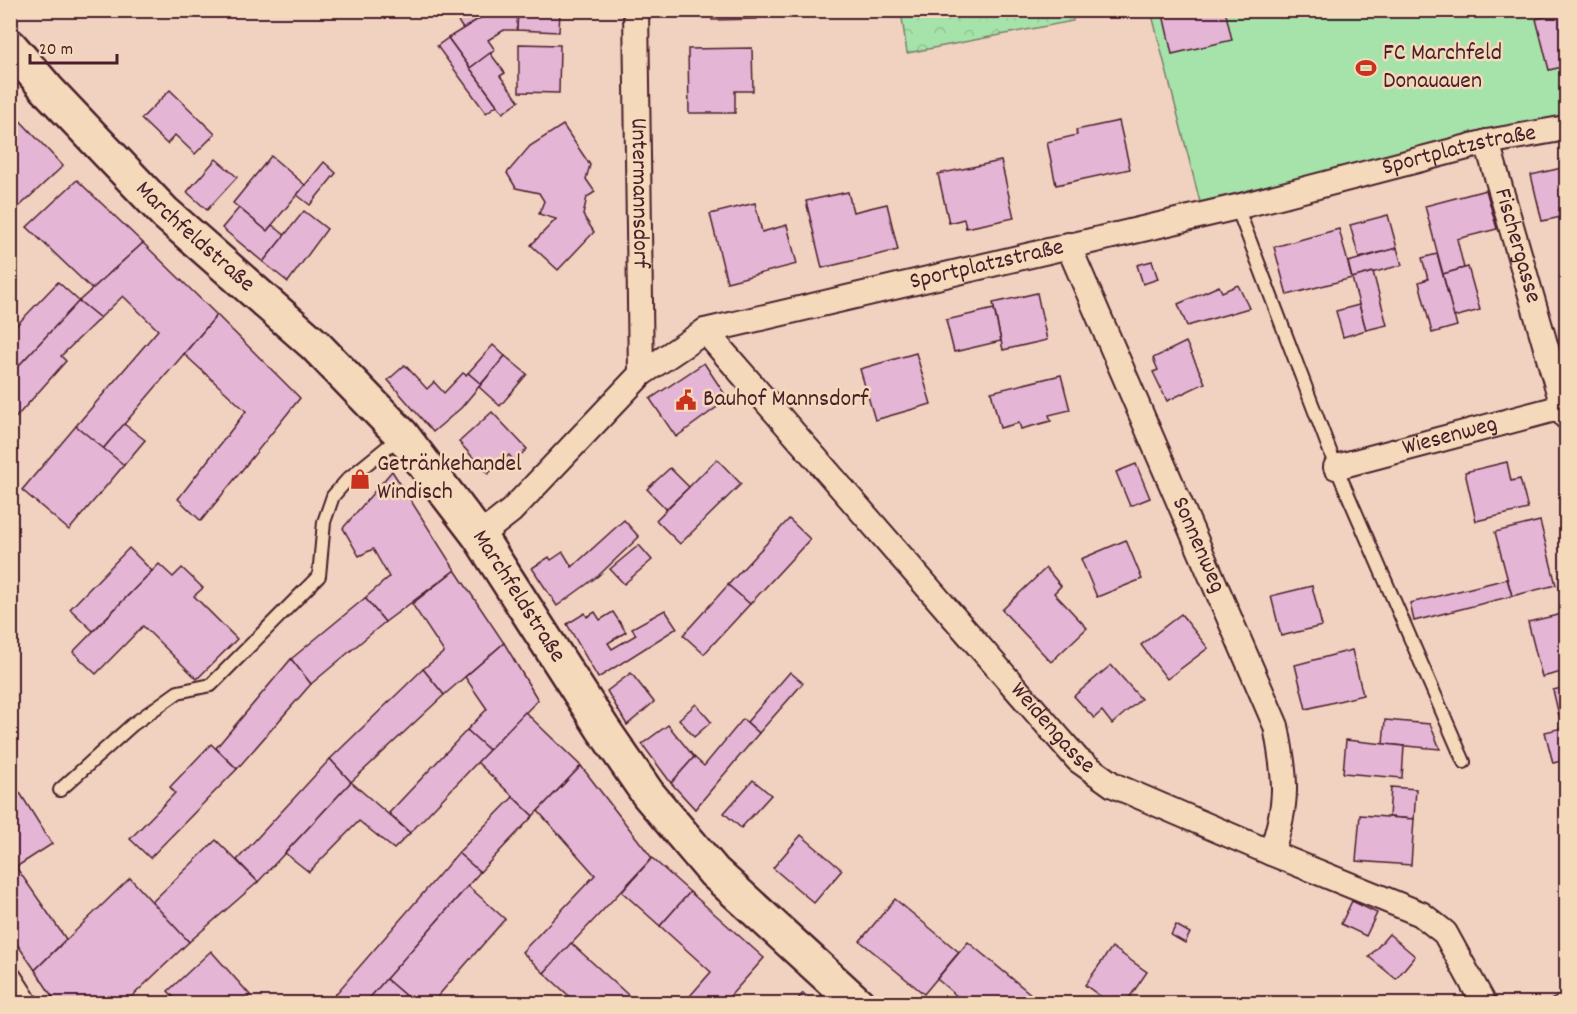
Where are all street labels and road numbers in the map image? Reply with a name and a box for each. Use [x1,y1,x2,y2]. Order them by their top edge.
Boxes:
street label: Sportplatzstraße [1378,117,1539,186]
street label: Untermannsdorf [620,118,657,269]
street label: Marchfeldstraße [127,174,262,301]
street label: Fischergasse [1484,184,1549,307]
street label: Sportplatzstraße [906,231,1067,300]
street label: Wiesenweg [1399,408,1501,466]
street label: Sonnenweg [1162,492,1234,599]
street label: Marchfeldstraße [463,524,573,670]
street label: Weidengasse [1001,675,1101,784]

